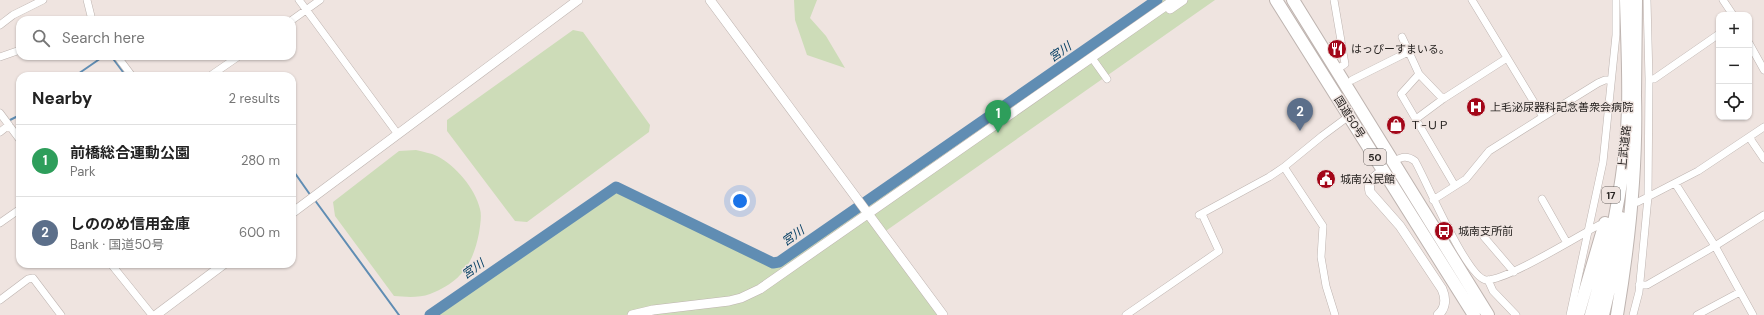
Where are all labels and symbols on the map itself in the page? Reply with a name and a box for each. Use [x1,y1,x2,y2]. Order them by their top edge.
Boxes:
water label: 宮川 [1046,37,1076,65]
restaurant icon: はっぴーすまいる。 [1326,38,1348,60]
place label: はっぴーすまいる。 [1351,42,1450,56]
street label: 国道50号 [1332,93,1368,141]
hospital icon: 上毛泌尿器科記念善衆会病院 [1465,96,1487,118]
pin: 2 [1287,98,1313,131]
pin: 1 [985,100,1011,133]
place label: 上毛泌尿器科記念善衆会病院 [1490,100,1633,114]
shop icon: Ｔ−ＵＰ [1385,114,1407,136]
place label: Ｔ−ＵＰ [1410,118,1449,132]
street label: 上武道路 [1615,124,1633,170]
road number: 50 [1364,149,1386,165]
public building icon: 城南公民館 [1315,168,1337,190]
place label: 城南公民館 [1340,172,1395,186]
road number: 17 [1602,187,1620,203]
your location [730,191,750,211]
bus stop icon: 城南支所前 [1433,220,1455,242]
water label: 宮川 [779,221,809,249]
place label: 城南支所前 [1458,224,1513,238]
water label: 宮川 [459,254,489,282]

